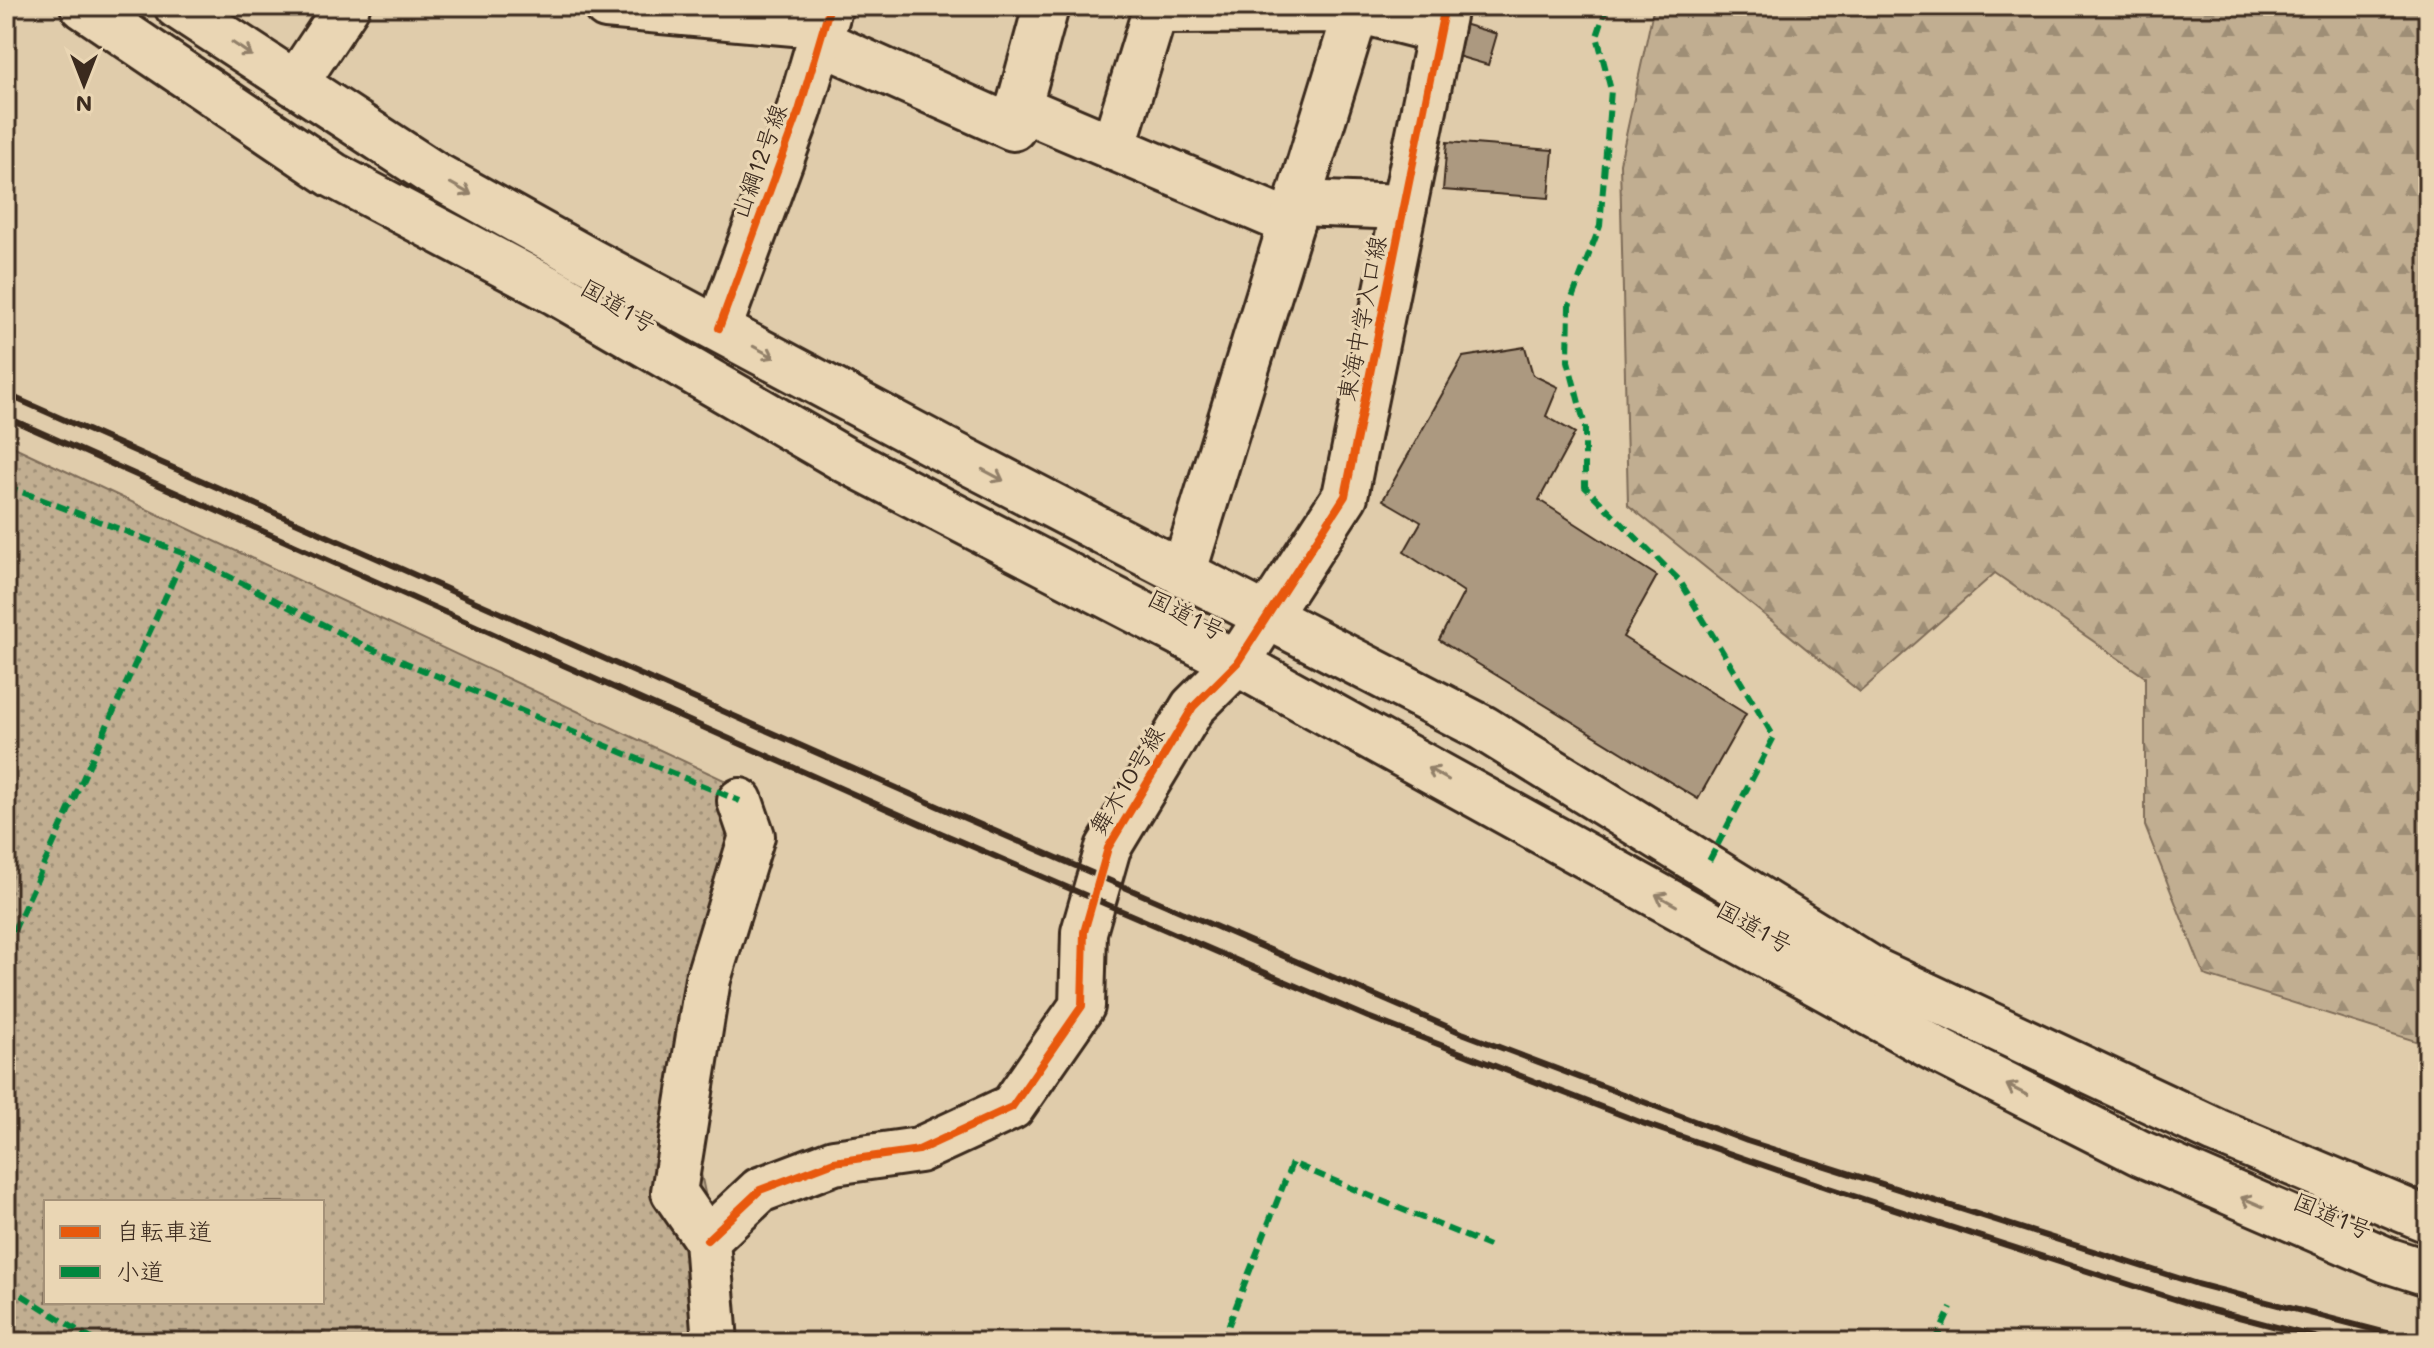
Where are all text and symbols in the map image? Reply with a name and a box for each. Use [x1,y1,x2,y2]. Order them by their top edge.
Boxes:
one-way arrow [230,42,253,58]
north arrow [44,44,124,124]
text: N [76,90,92,119]
street label: 山綱12号線 [723,99,793,223]
one-way arrow [449,181,472,197]
street label: 東海中学入口線 [1330,233,1392,403]
street label: 国道1号 [575,271,663,339]
one-way arrow [752,345,775,361]
one-way arrow [981,468,1004,484]
street label: 国道1号 [1143,581,1231,647]
street label: 舞木10号線 [1081,720,1171,840]
one-way arrow [1427,766,1451,781]
one-way arrow [1655,891,1678,907]
street label: 国道1号 [1711,892,1799,960]
one-way arrow [2006,1082,2030,1098]
street label: 国道1号 [2289,1185,2377,1245]
one-way arrow [2240,1193,2265,1208]
legend [44,1200,324,1304]
text: 自転車道 [116,1215,212,1246]
text: 小道 [116,1255,164,1286]

